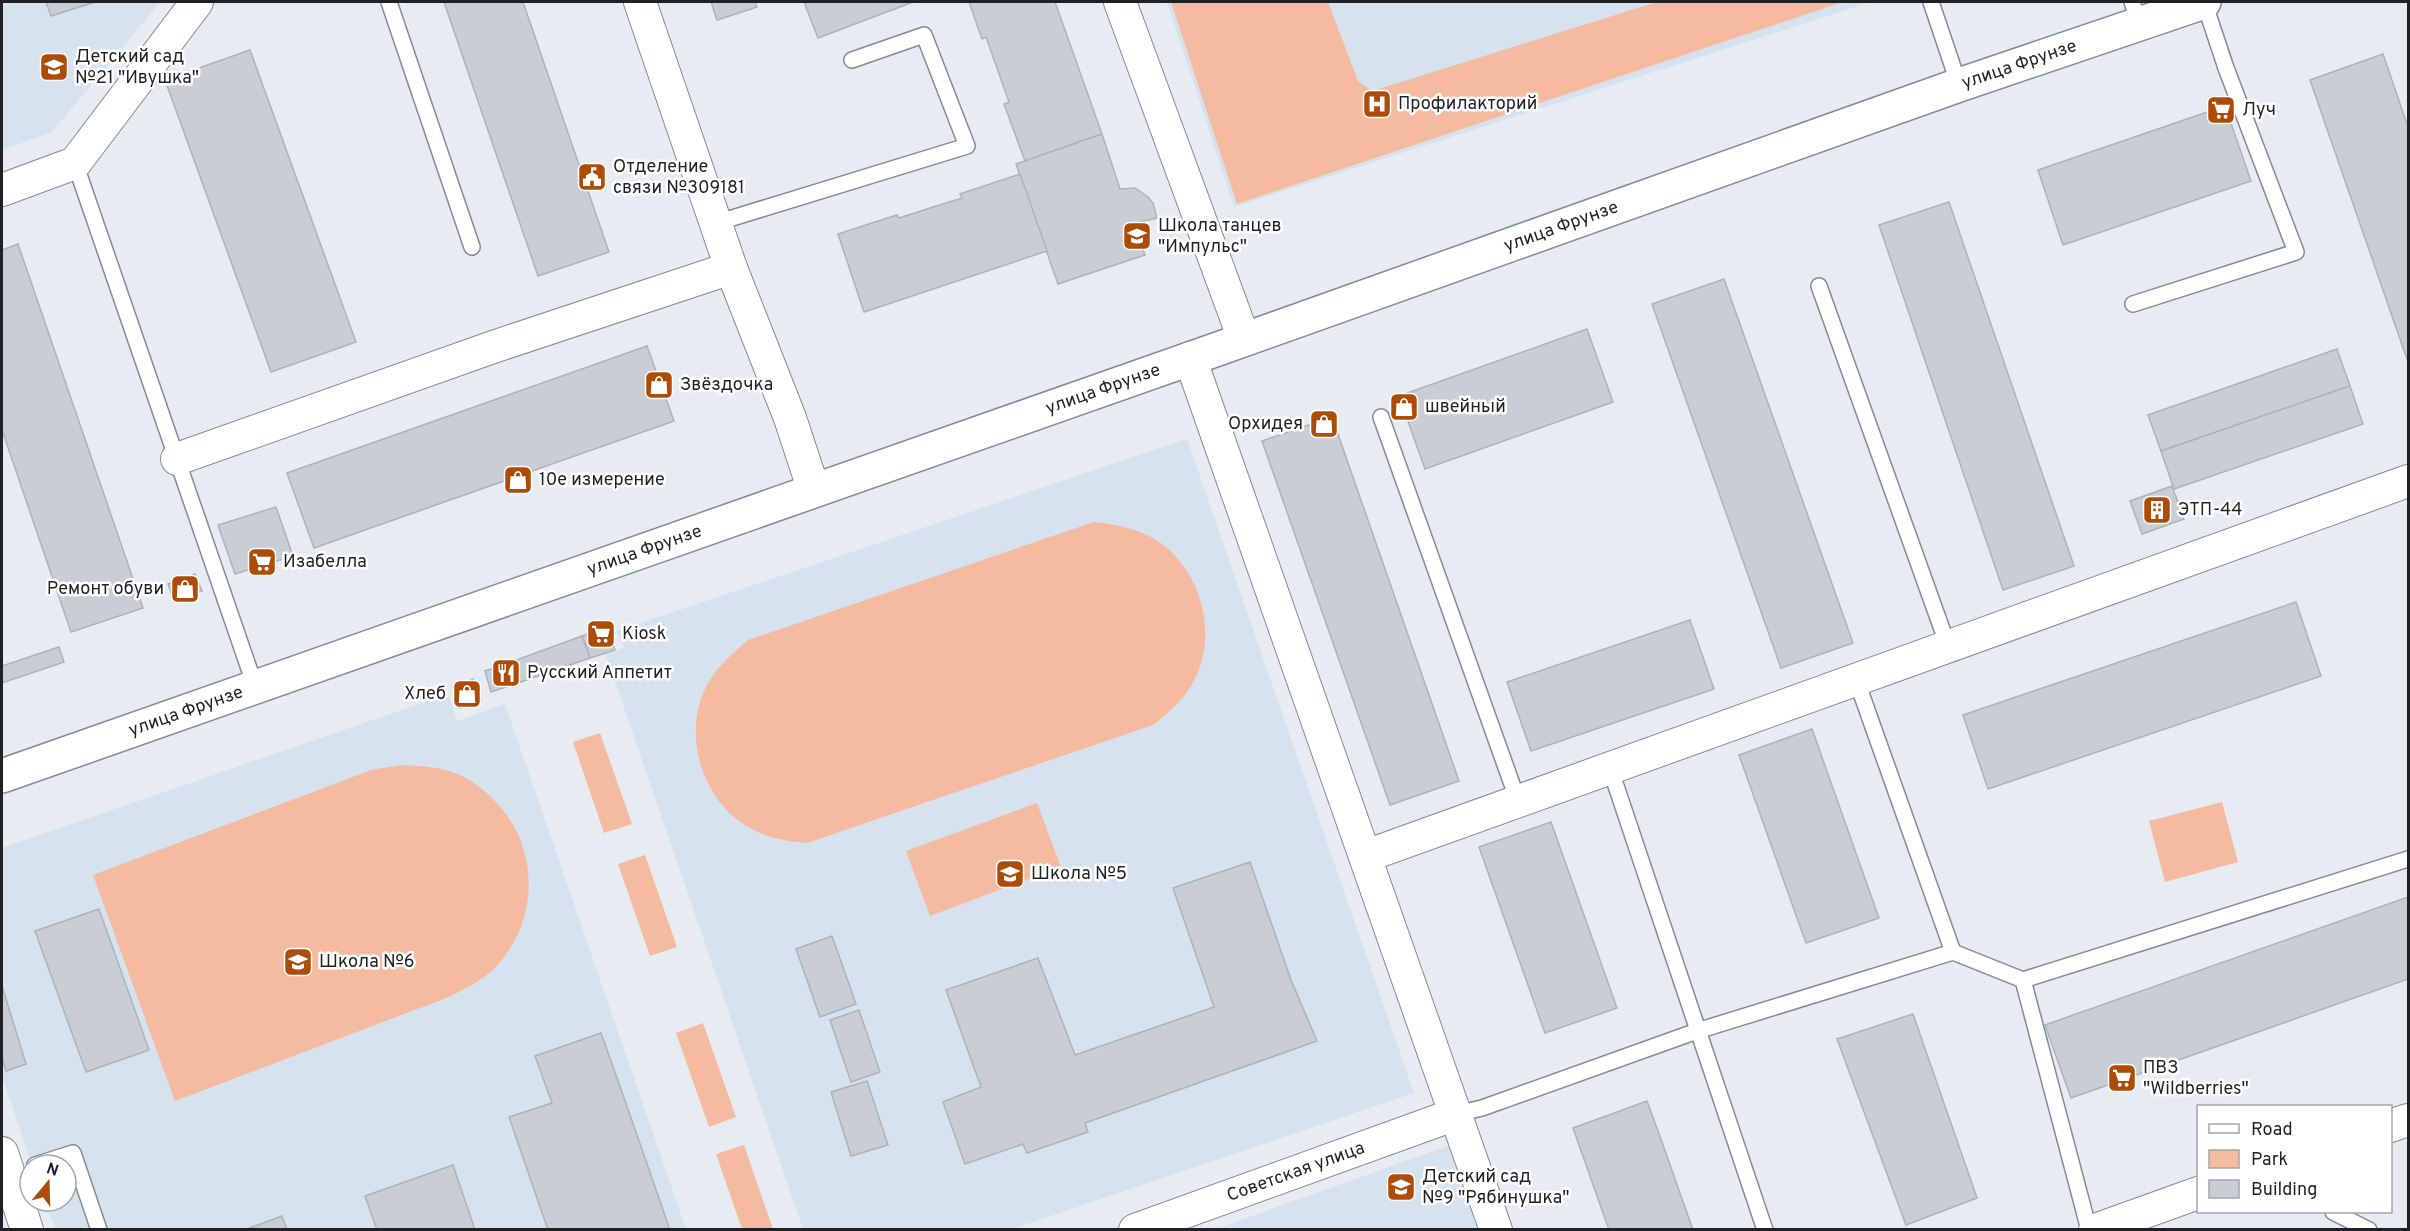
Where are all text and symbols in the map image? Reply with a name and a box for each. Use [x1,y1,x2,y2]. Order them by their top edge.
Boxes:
street label: улица Фрунзе [1959,34,2080,95]
place label: Детский сад №21 "Ивушка" [75,46,199,90]
school or university icon: Детский сад №21 "Ивушка" [38,51,70,83]
hospital icon: Профилакторий [1361,88,1393,120]
place label: Профилакторий [1398,93,1537,116]
supermarket icon: Луч [2205,94,2237,126]
place label: Луч [2242,99,2276,122]
place label: Отделение связи №309181 [613,156,745,200]
public building icon: Отделение связи №309181 [576,161,608,193]
street label: улица Фрунзе [1501,196,1621,258]
place label: Школа танцев "Импульс" [1158,215,1282,259]
school or university icon: Школа танцев "Импульс" [1121,220,1153,252]
street label: улица Фрунзе [1043,359,1163,420]
shop icon: Звёздочка [643,369,675,401]
place label: Звёздочка [680,374,773,397]
shop icon: швейный [1388,391,1420,423]
place label: швейный [1425,396,1506,419]
shop icon: Орхидея [1308,408,1340,440]
place label: Орхидея [1228,413,1303,436]
shop icon: 10е измерение [502,464,534,496]
place label: 10е измерение [539,469,665,492]
building icon: ЭТП-44 [2141,494,2173,526]
place label: ЭТП-44 [2178,499,2242,522]
street label: улица Фрунзе [584,520,705,581]
supermarket icon: Изабелла [246,546,278,578]
place label: Изабелла [283,551,367,574]
shop icon: Ремонт обуви [169,573,201,605]
place label: Ремонт обуви [47,578,164,601]
supermarket icon: Kiosk [585,618,617,650]
place label: Kiosk [622,623,666,646]
restaurant icon: Русский Аппетит [490,657,522,689]
place label: Русский Аппетит [527,662,672,685]
shop icon: Хлеб [451,678,483,710]
street label: улица Фрунзе [126,681,246,742]
place label: Хлеб [404,683,446,706]
school or university icon: Школа №5 [994,858,1026,890]
place label: Школа №5 [1031,863,1127,886]
school or university icon: Школа №6 [282,946,314,978]
place label: Школа №6 [319,951,415,974]
place label: ПВЗ "Wildberries" [2143,1057,2249,1101]
supermarket icon: ПВЗ "Wildberries" [2106,1062,2138,1094]
legend [2197,1105,2392,1213]
text: Road [2251,1119,2293,1142]
street label: Советская улица [1224,1136,1368,1207]
text: Park [2251,1149,2288,1172]
north arrow [18,1153,78,1213]
text: N [44,1159,61,1182]
place label: Детский сад №9 "Рябинушка" [1422,1166,1569,1210]
school or university icon: Детский сад №9 "Рябинушка" [1385,1171,1417,1203]
text: Building [2251,1179,2317,1202]

